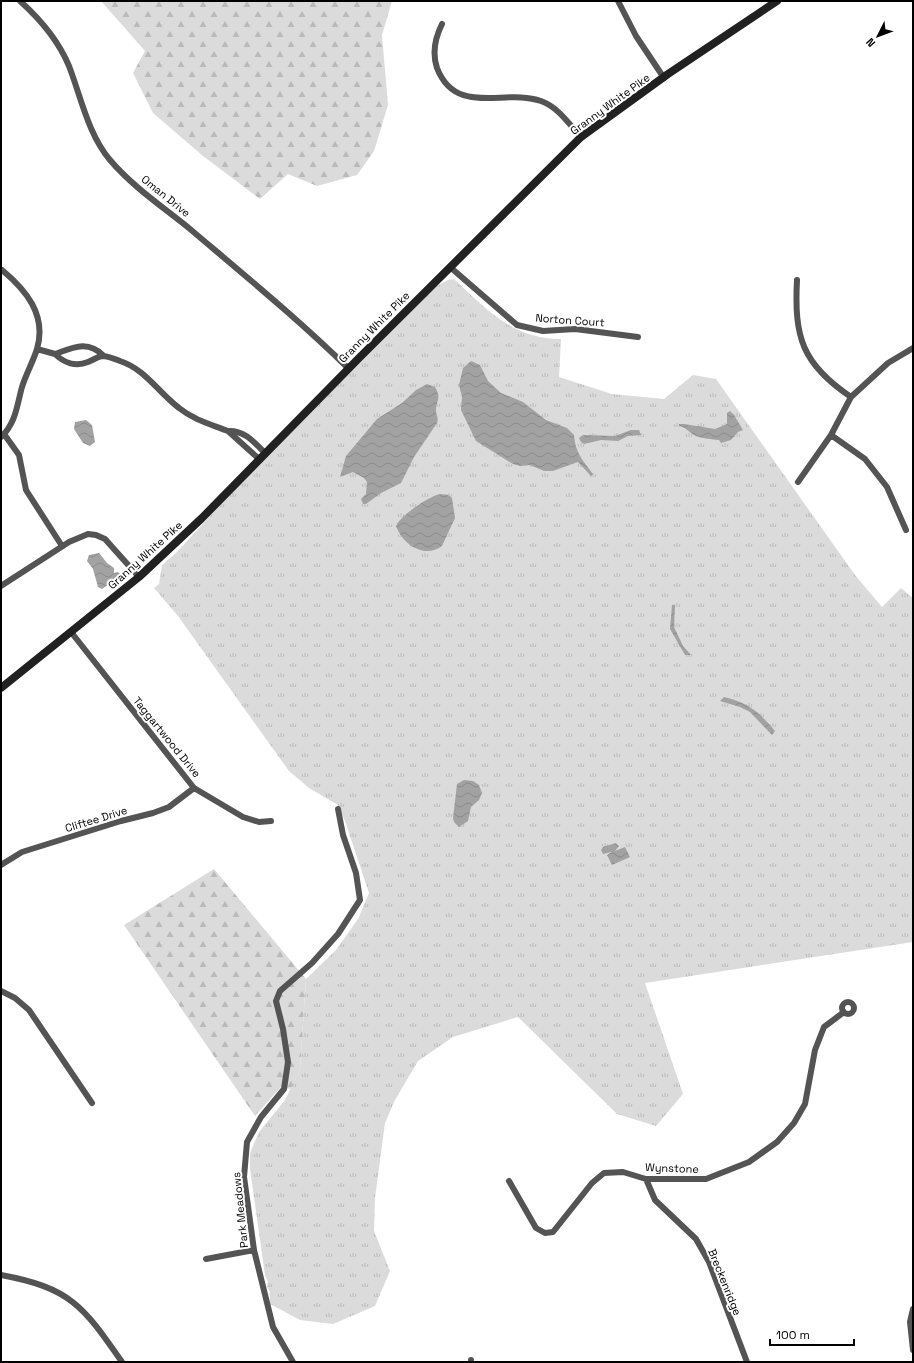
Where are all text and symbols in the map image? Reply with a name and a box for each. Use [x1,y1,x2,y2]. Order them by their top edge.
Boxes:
north arrow [858,16,898,56]
text: N [863,35,878,50]
street label: Granny White Pike [567,70,653,138]
street label: Oman Drive [139,172,193,220]
street label: Granny White Pike [335,288,413,366]
street label: Norton Court [535,311,605,329]
street label: Granny White Pike [105,518,185,592]
street label: Taggartwood Drive [130,694,204,780]
street label: Cliftee Drive [63,803,129,835]
street label: Wynstone [645,1160,699,1176]
street label: Park Meadows [229,1171,251,1249]
street label: Breckenridge [705,1247,745,1317]
scale bar [770,1321,854,1347]
text: 100 m [776,1327,810,1343]

